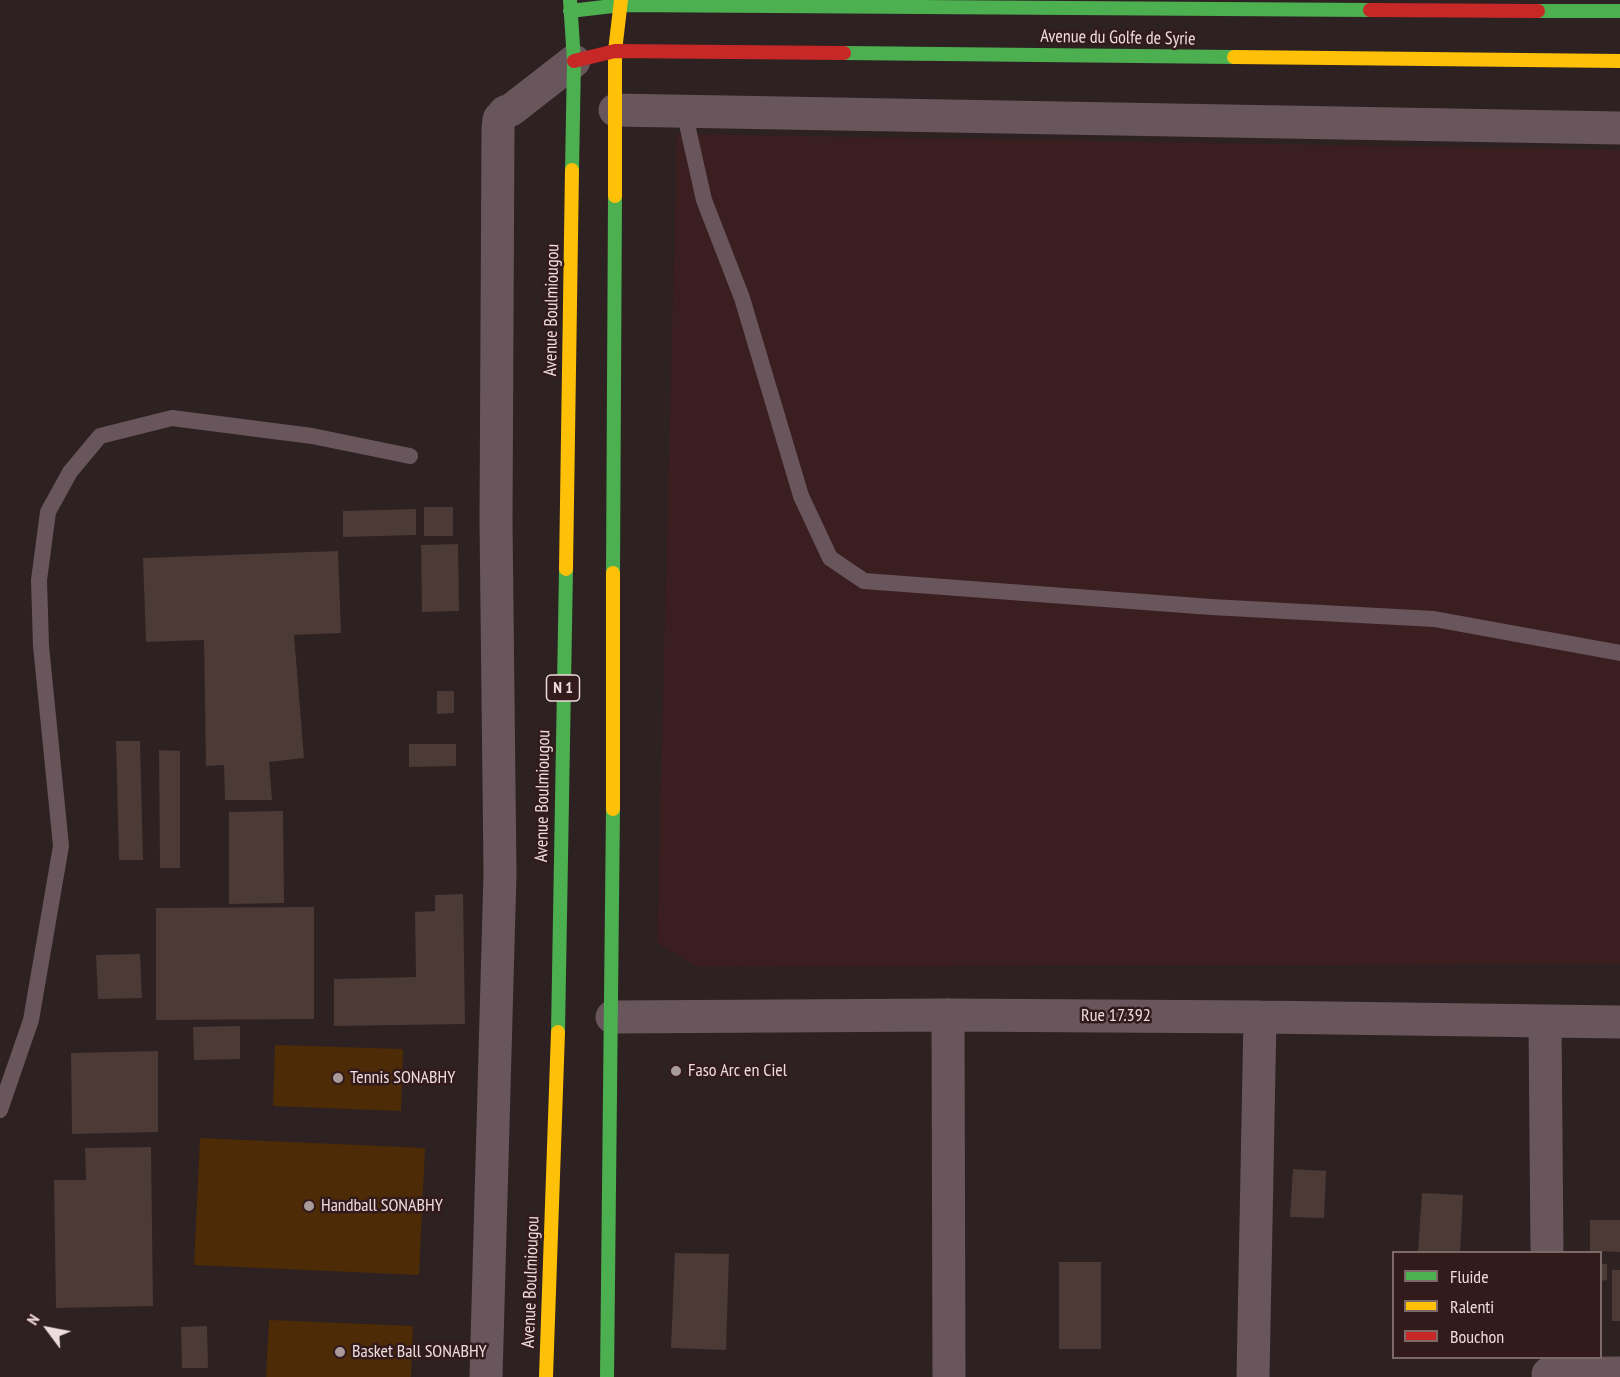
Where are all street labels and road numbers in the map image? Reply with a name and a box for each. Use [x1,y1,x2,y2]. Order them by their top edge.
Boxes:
street label: Avenue du Golfe de Syrie [1040,26,1196,50]
street label: Avenue Boulmiougou [540,244,564,376]
road number: N 1 [546,675,580,701]
street label: Avenue Boulmiougou [531,730,555,862]
street label: Rue 17.392 [1081,1005,1151,1027]
street label: Avenue Boulmiougou [518,1216,544,1348]

